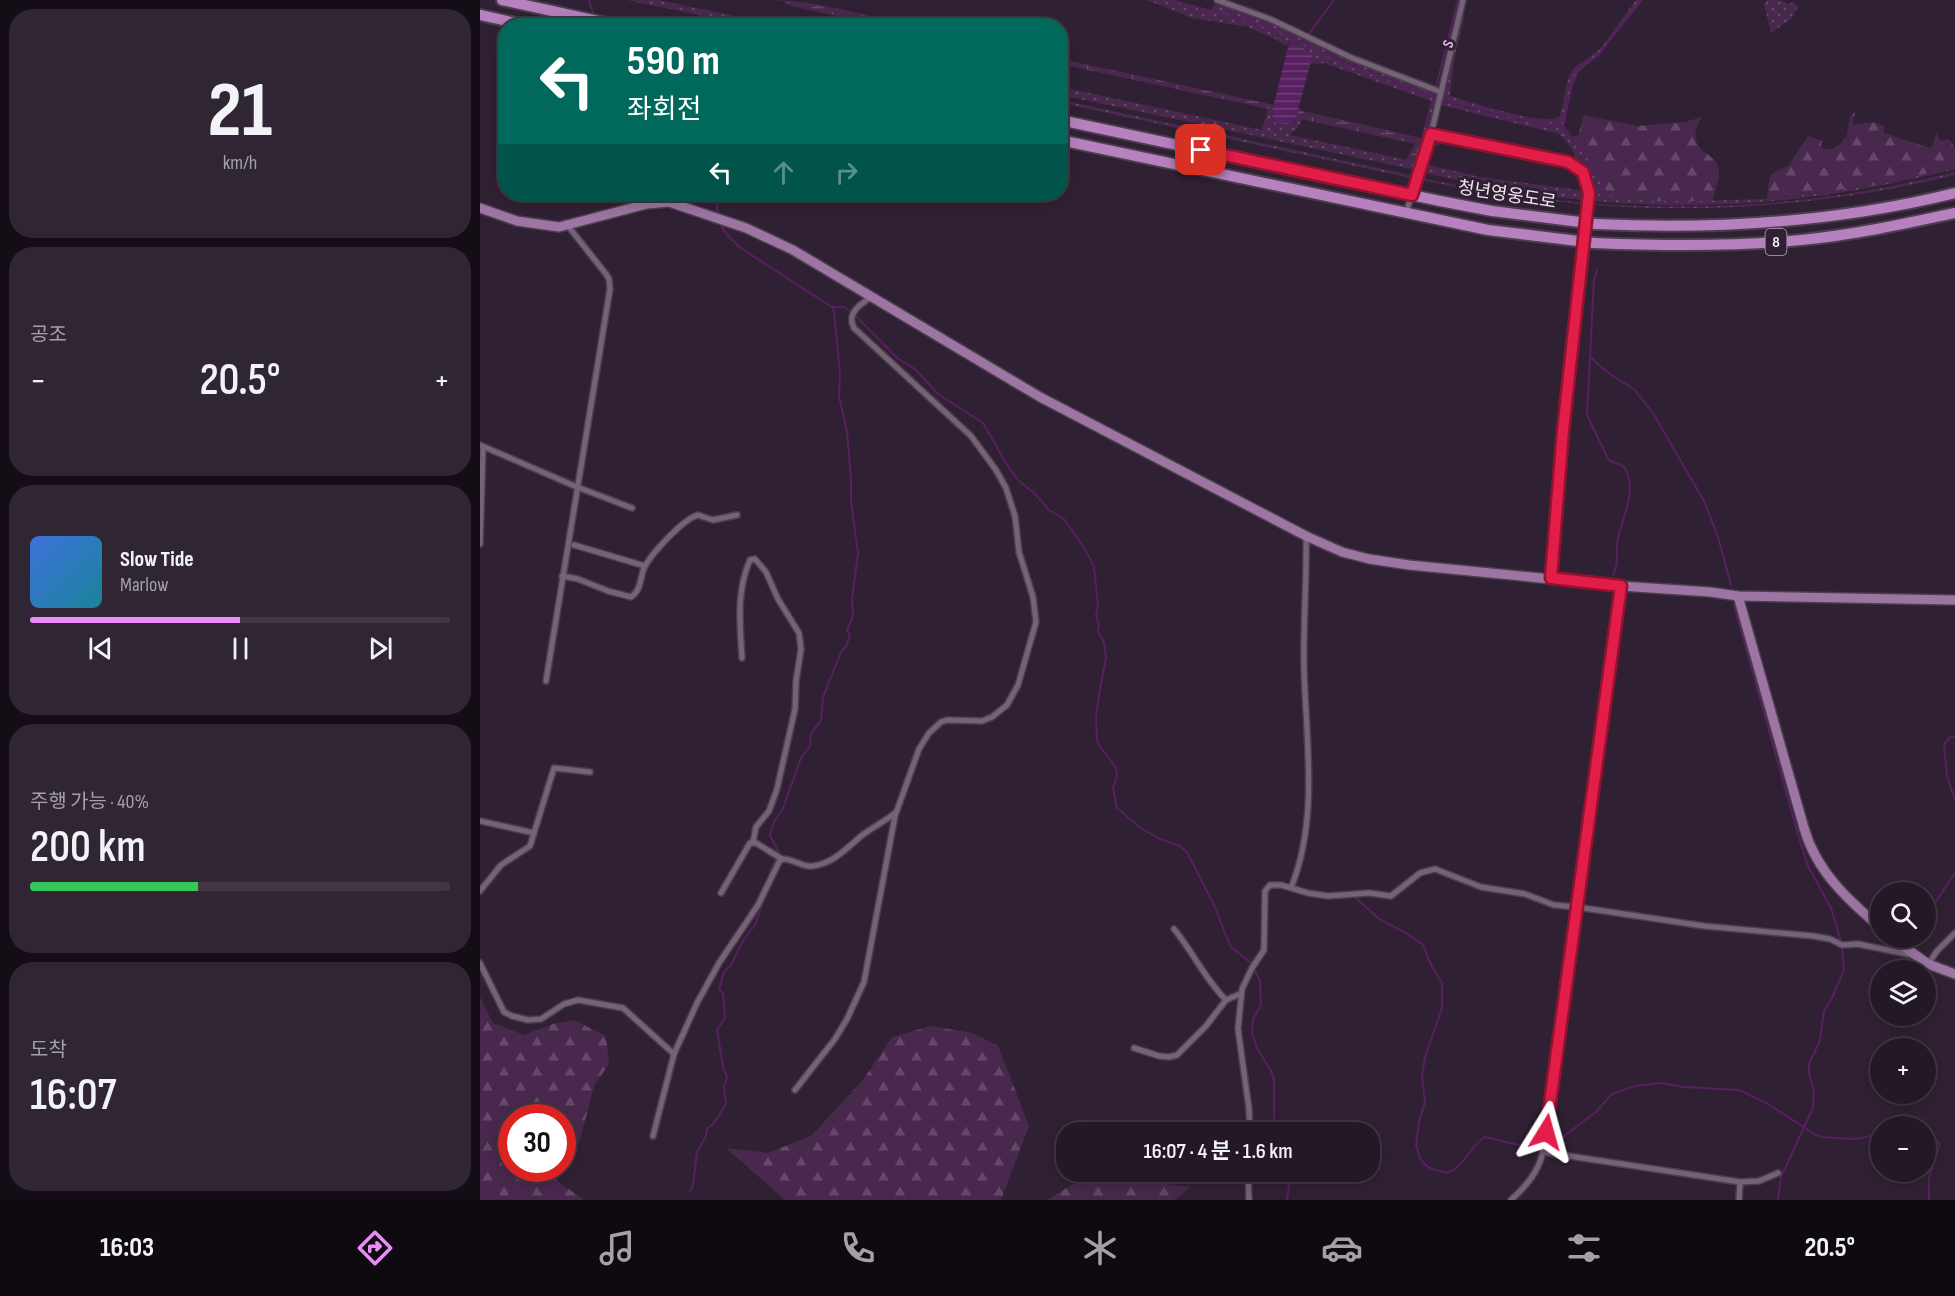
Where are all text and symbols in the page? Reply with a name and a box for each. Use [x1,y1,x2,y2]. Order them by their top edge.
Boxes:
text: 590 m [627,36,720,87]
water label: s [1435,38,1459,50]
icon: left [528,42,606,120]
text: 21 [208,65,272,158]
text: 좌회전 [627,94,702,126]
pin [1175,124,1226,175]
icon: arrive [1184,133,1217,166]
text: km/h [223,151,257,175]
icon: left [704,156,737,189]
icon: ahead [767,156,800,189]
icon: right [830,156,863,189]
street label: 청년영웅도로 [1456,177,1558,213]
road number: 8 [1766,229,1786,255]
text: 공조 [30,323,67,347]
text: 20.5° [199,353,281,408]
text: − [30,361,46,401]
text: + [434,361,450,401]
text: Slow Tide [120,546,194,573]
text: Marlow [120,573,168,597]
icon: previous [84,632,117,665]
icon: pause [224,632,257,665]
icon: next [364,632,397,665]
text: 주행 가능 · 40% [30,790,149,814]
text: 200 km [30,820,146,875]
map controls [1870,882,1936,1182]
button: search [1870,882,1936,948]
button: layers [1870,960,1936,1026]
text: 도착 [30,1038,67,1062]
button: + [1870,1038,1936,1104]
text: 16:07 [30,1068,117,1123]
position arrow [1514,1100,1578,1164]
speed limit sign: 30 [498,1104,576,1182]
button: − [1870,1116,1936,1182]
text: 16:07 · 4 분 · 1.6 km [1143,1138,1293,1165]
icon: directions [354,1227,396,1269]
icon: music [596,1227,638,1269]
icon: phone [837,1227,879,1269]
icon: climate [1079,1227,1121,1269]
icon: car [1321,1227,1363,1269]
icon: filters [1563,1227,1605,1269]
text: 16:03 [100,1232,154,1264]
text: 20.5° [1805,1232,1855,1264]

